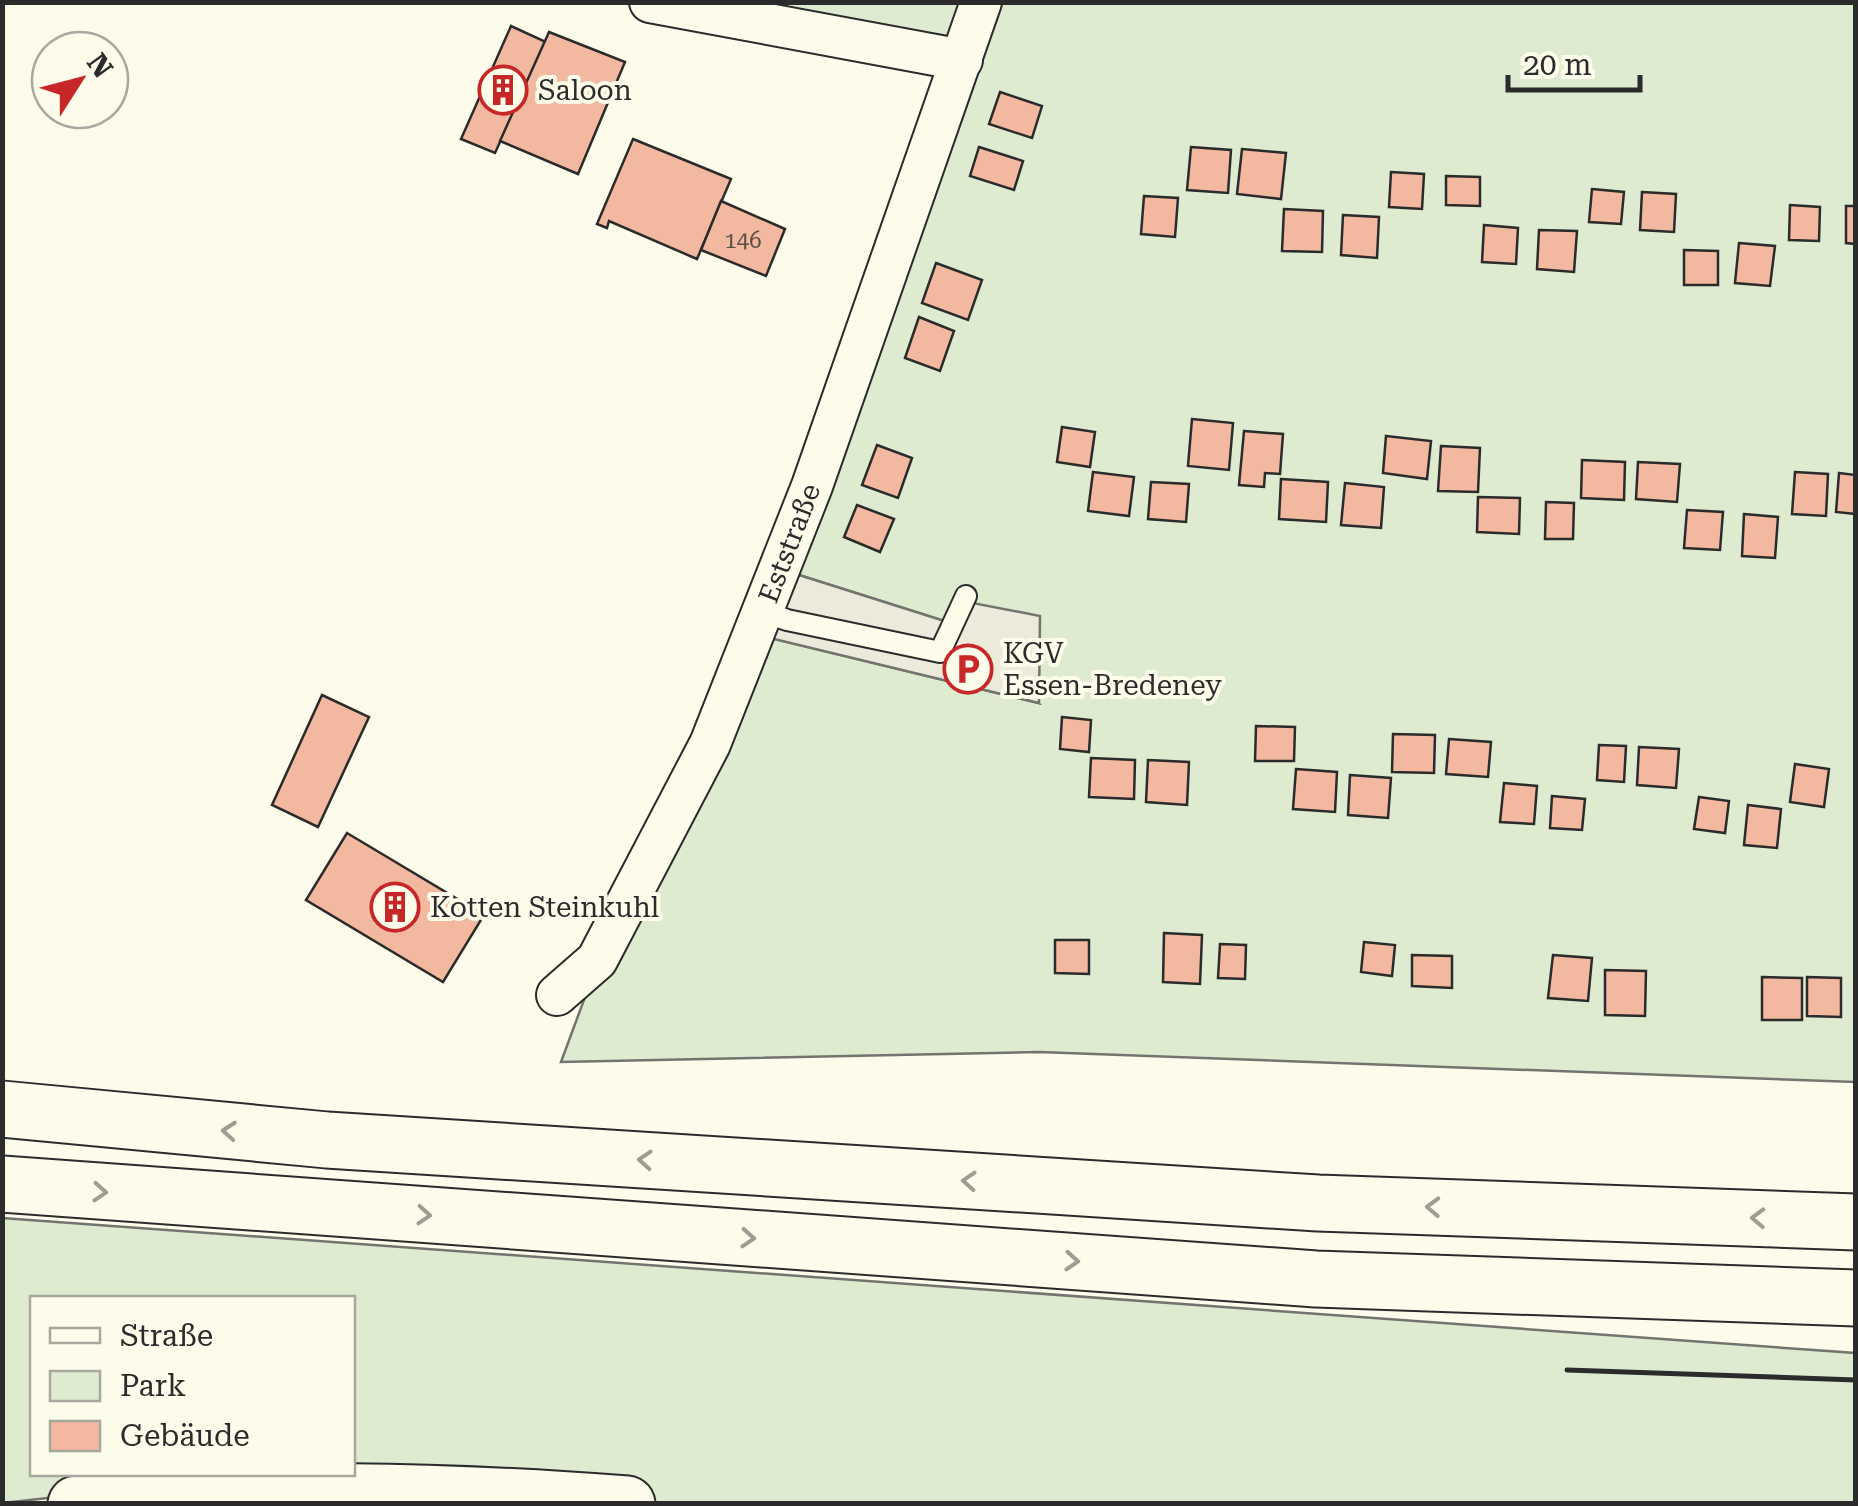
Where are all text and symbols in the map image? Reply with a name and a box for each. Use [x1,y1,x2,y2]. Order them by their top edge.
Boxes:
north arrow [30,30,130,130]
scale bar [1508,30,1640,92]
text: N [80,47,120,84]
text: 20 m [1523,47,1592,82]
building icon: Saloon [477,64,529,116]
place label: Saloon [538,74,632,107]
house number: 146 [725,228,761,253]
street label: Eststraße [752,479,827,607]
place label: KGV Essen-Bredeney [1003,637,1222,702]
parking icon: KGV Essen-Bredeney [942,643,994,695]
building icon: Kotten Steinkuhl [369,881,421,933]
place label: Kotten Steinkuhl [430,891,659,924]
one-way arrow [221,1121,237,1142]
one-way arrow [636,1150,652,1171]
one-way arrow [961,1171,977,1192]
one-way arrow [92,1181,108,1202]
one-way arrow [1425,1197,1441,1218]
one-way arrow [416,1204,432,1225]
one-way arrow [1750,1208,1766,1229]
one-way arrow [741,1227,757,1248]
one-way arrow [1065,1250,1081,1271]
legend [30,1296,355,1476]
text: Straße [120,1318,213,1353]
text: Park [120,1368,186,1403]
text: Gebäude [120,1418,250,1453]

